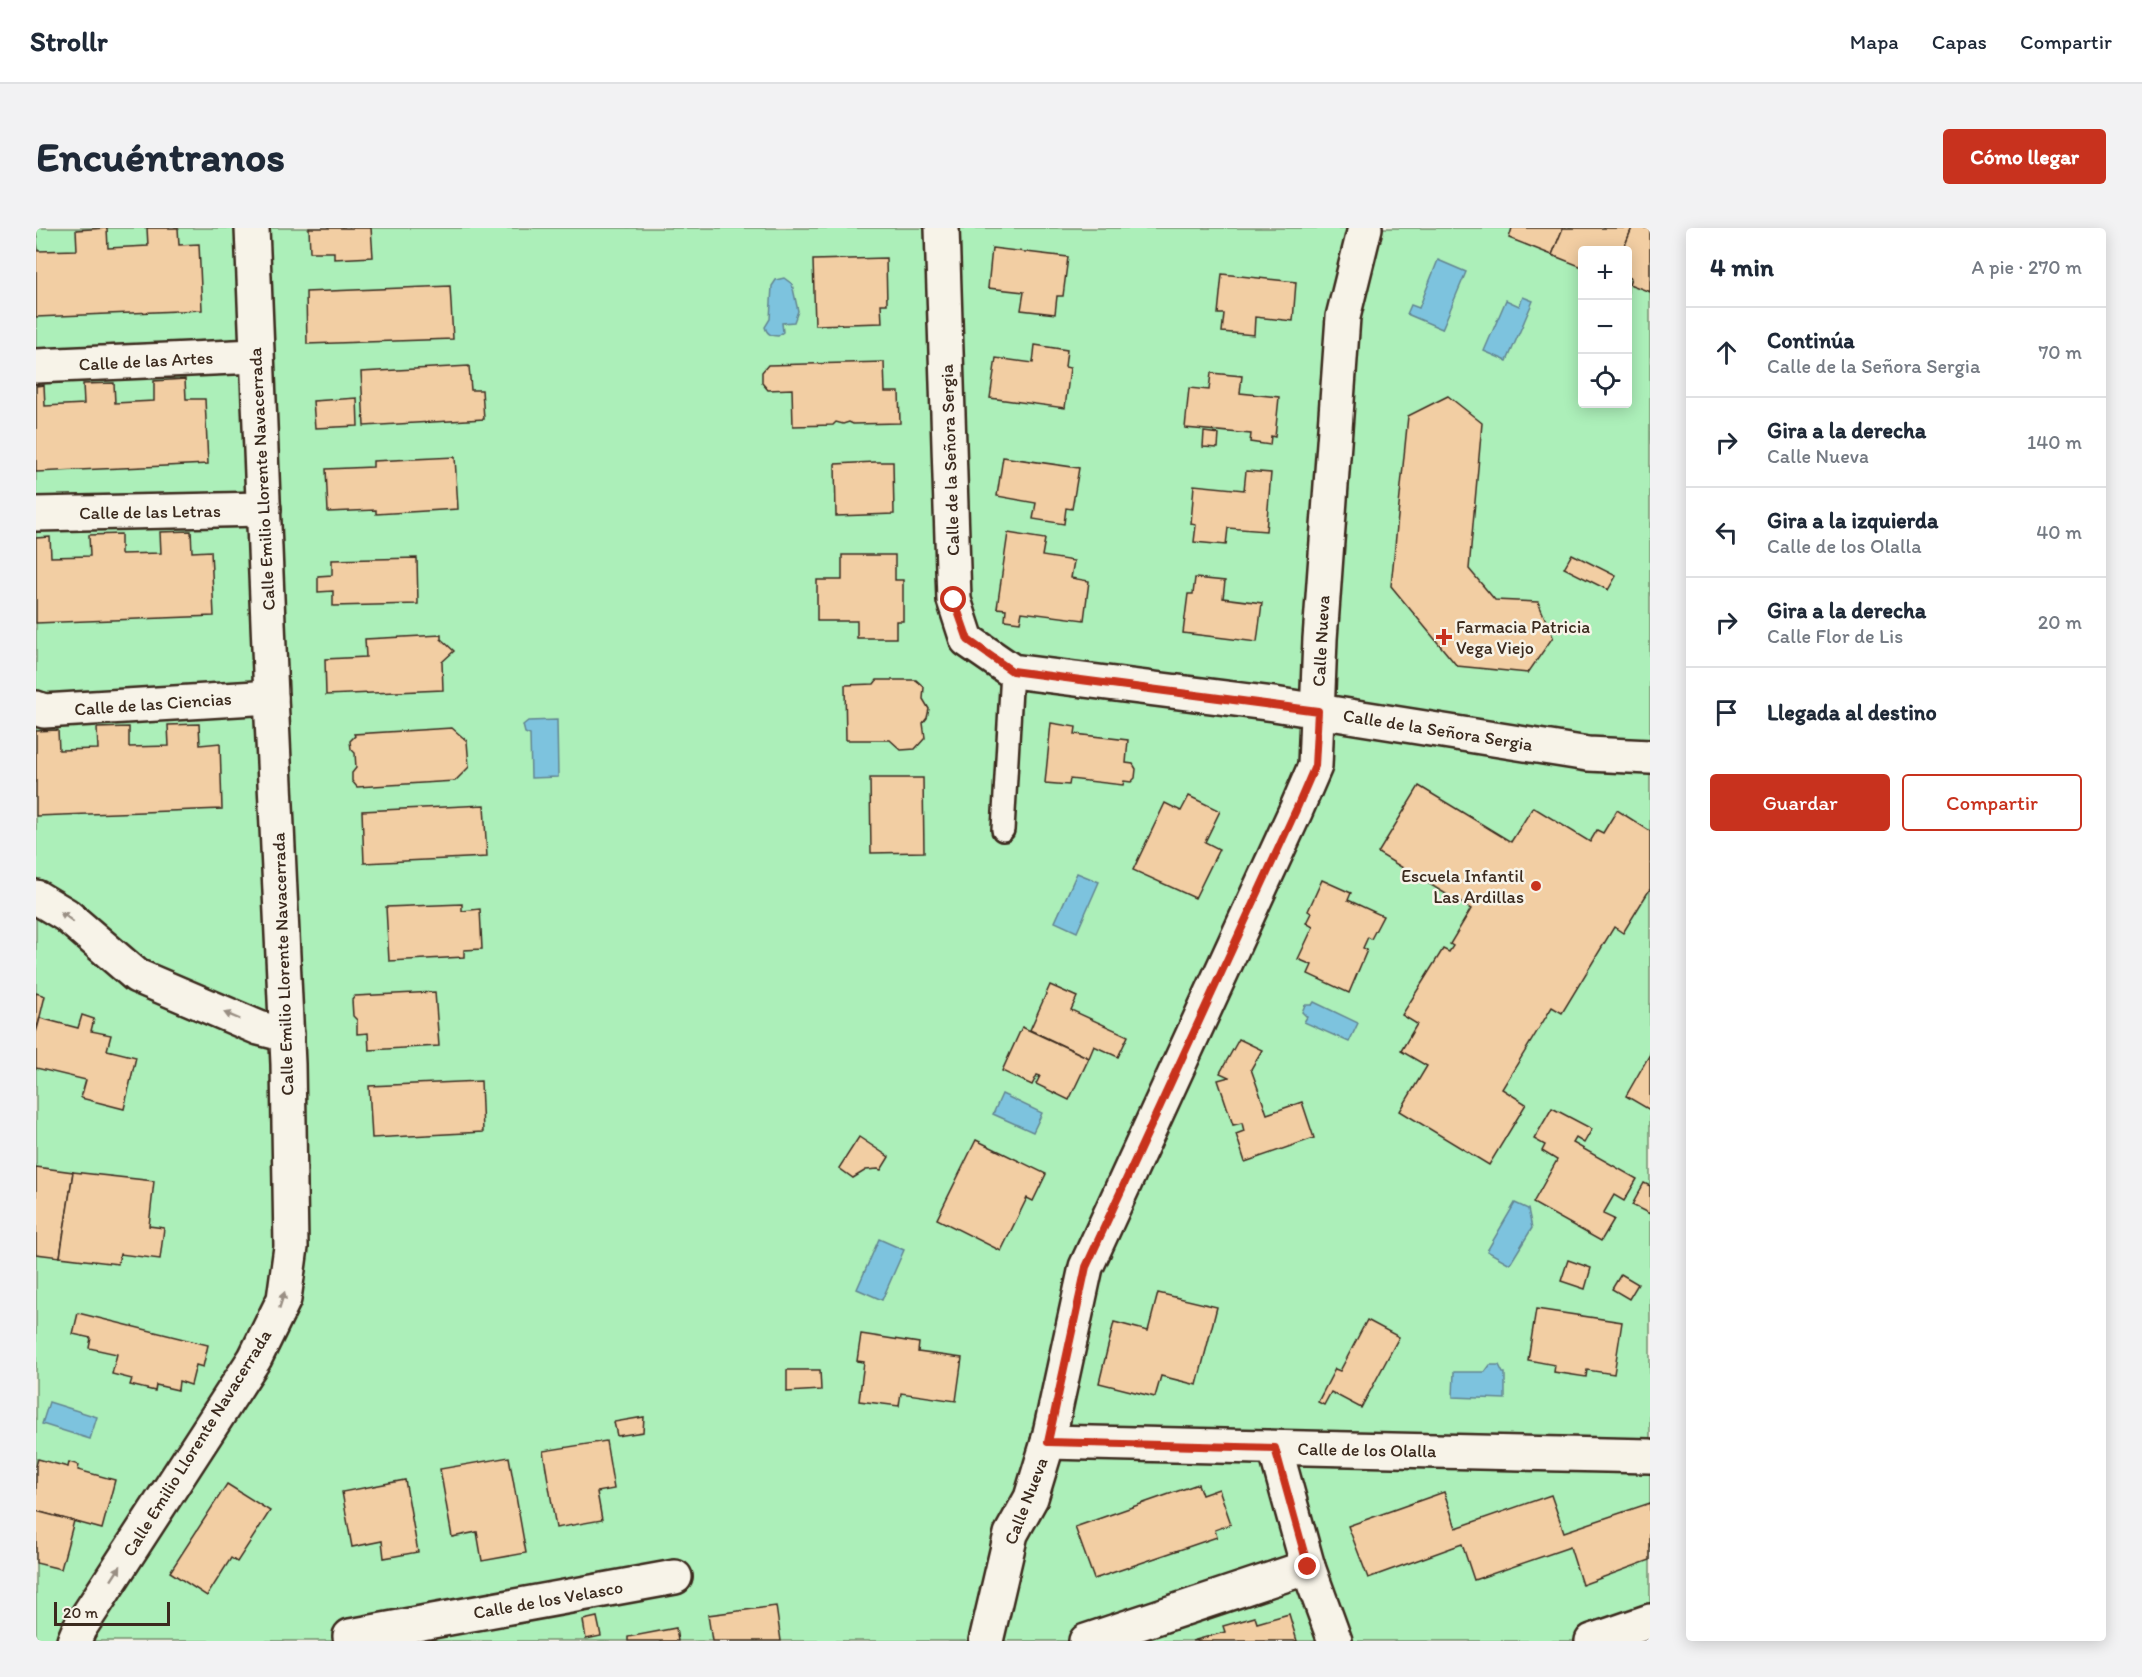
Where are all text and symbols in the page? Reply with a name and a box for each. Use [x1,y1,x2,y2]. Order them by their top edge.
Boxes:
text: Strollr [30,24,108,58]
text: Mapa [1850,29,1899,54]
text: Capas [1932,29,1987,54]
text: Compartir [2020,29,2112,54]
button: Cómo llegar [1943,129,2106,184]
text: Encuéntranos [36,131,285,182]
map controls [1578,246,1632,408]
button: + [1578,246,1632,300]
text: 4 min [1710,251,1774,283]
text: A pie · 270 m [1972,255,2082,279]
button: − [1578,300,1632,354]
text: Continúa [1767,327,1855,354]
icon: ahead [1710,336,1743,369]
text: 70 m [2038,340,2082,364]
street label: Calle de las Artes [78,346,214,376]
street label: Calle Emilio Llorente Navacerrada [244,346,280,611]
button: locate [1578,354,1632,408]
text: Calle de la Señora Sergia [1767,354,1980,378]
street label: Calle de la Señora Sergia [936,363,964,556]
text: Gira a la derecha [1767,417,1926,444]
icon: right [1710,426,1743,459]
text: 140 m [2027,430,2082,454]
text: Calle Nueva [1767,444,1869,468]
street label: Calle de las Letras [79,500,221,524]
text: Gira a la izquierda [1767,507,1938,534]
icon: left [1710,516,1743,549]
text: 40 m [2036,520,2082,544]
text: Calle de los Olalla [1767,534,1922,558]
route start [940,586,966,612]
street label: Calle Nueva [1308,595,1334,687]
text: Gira a la derecha [1767,597,1926,624]
icon: right [1710,606,1743,639]
text: 20 m [2038,610,2082,634]
place label: Farmacia Patricia Vega Viejo [1456,616,1590,659]
text: Calle Flor de Lis [1767,624,1903,648]
marker: Farmacia Patricia Vega Viejo [1437,630,1451,644]
street label: Calle de las Ciencias [74,688,232,720]
icon: arrive [1710,696,1743,729]
text: Llegada al destino [1767,699,1937,726]
street label: Calle de la Señora Sergia [1341,704,1535,756]
button: Guardar [1710,774,1890,831]
button: Compartir [1902,774,2082,831]
street label: Calle Emilio Llorente Navacerrada [267,831,299,1096]
place label: Escuela Infantil Las Ardillas [1401,865,1524,908]
marker: Escuela Infantil Las Ardillas [1529,879,1543,893]
one-way arrow [59,911,75,923]
one-way arrow [223,1011,241,1020]
one-way arrow [278,1291,288,1309]
street label: Calle Emilio Llorente Navacerrada [118,1325,277,1561]
street label: Calle de los Olalla [1297,1438,1437,1462]
street label: Calle Nueva [999,1454,1053,1548]
route end [1294,1553,1320,1579]
one-way arrow [110,1565,121,1581]
street label: Calle de los Velasco [471,1576,625,1624]
scale bar [54,1599,170,1626]
text: 20 m [63,1603,98,1622]

